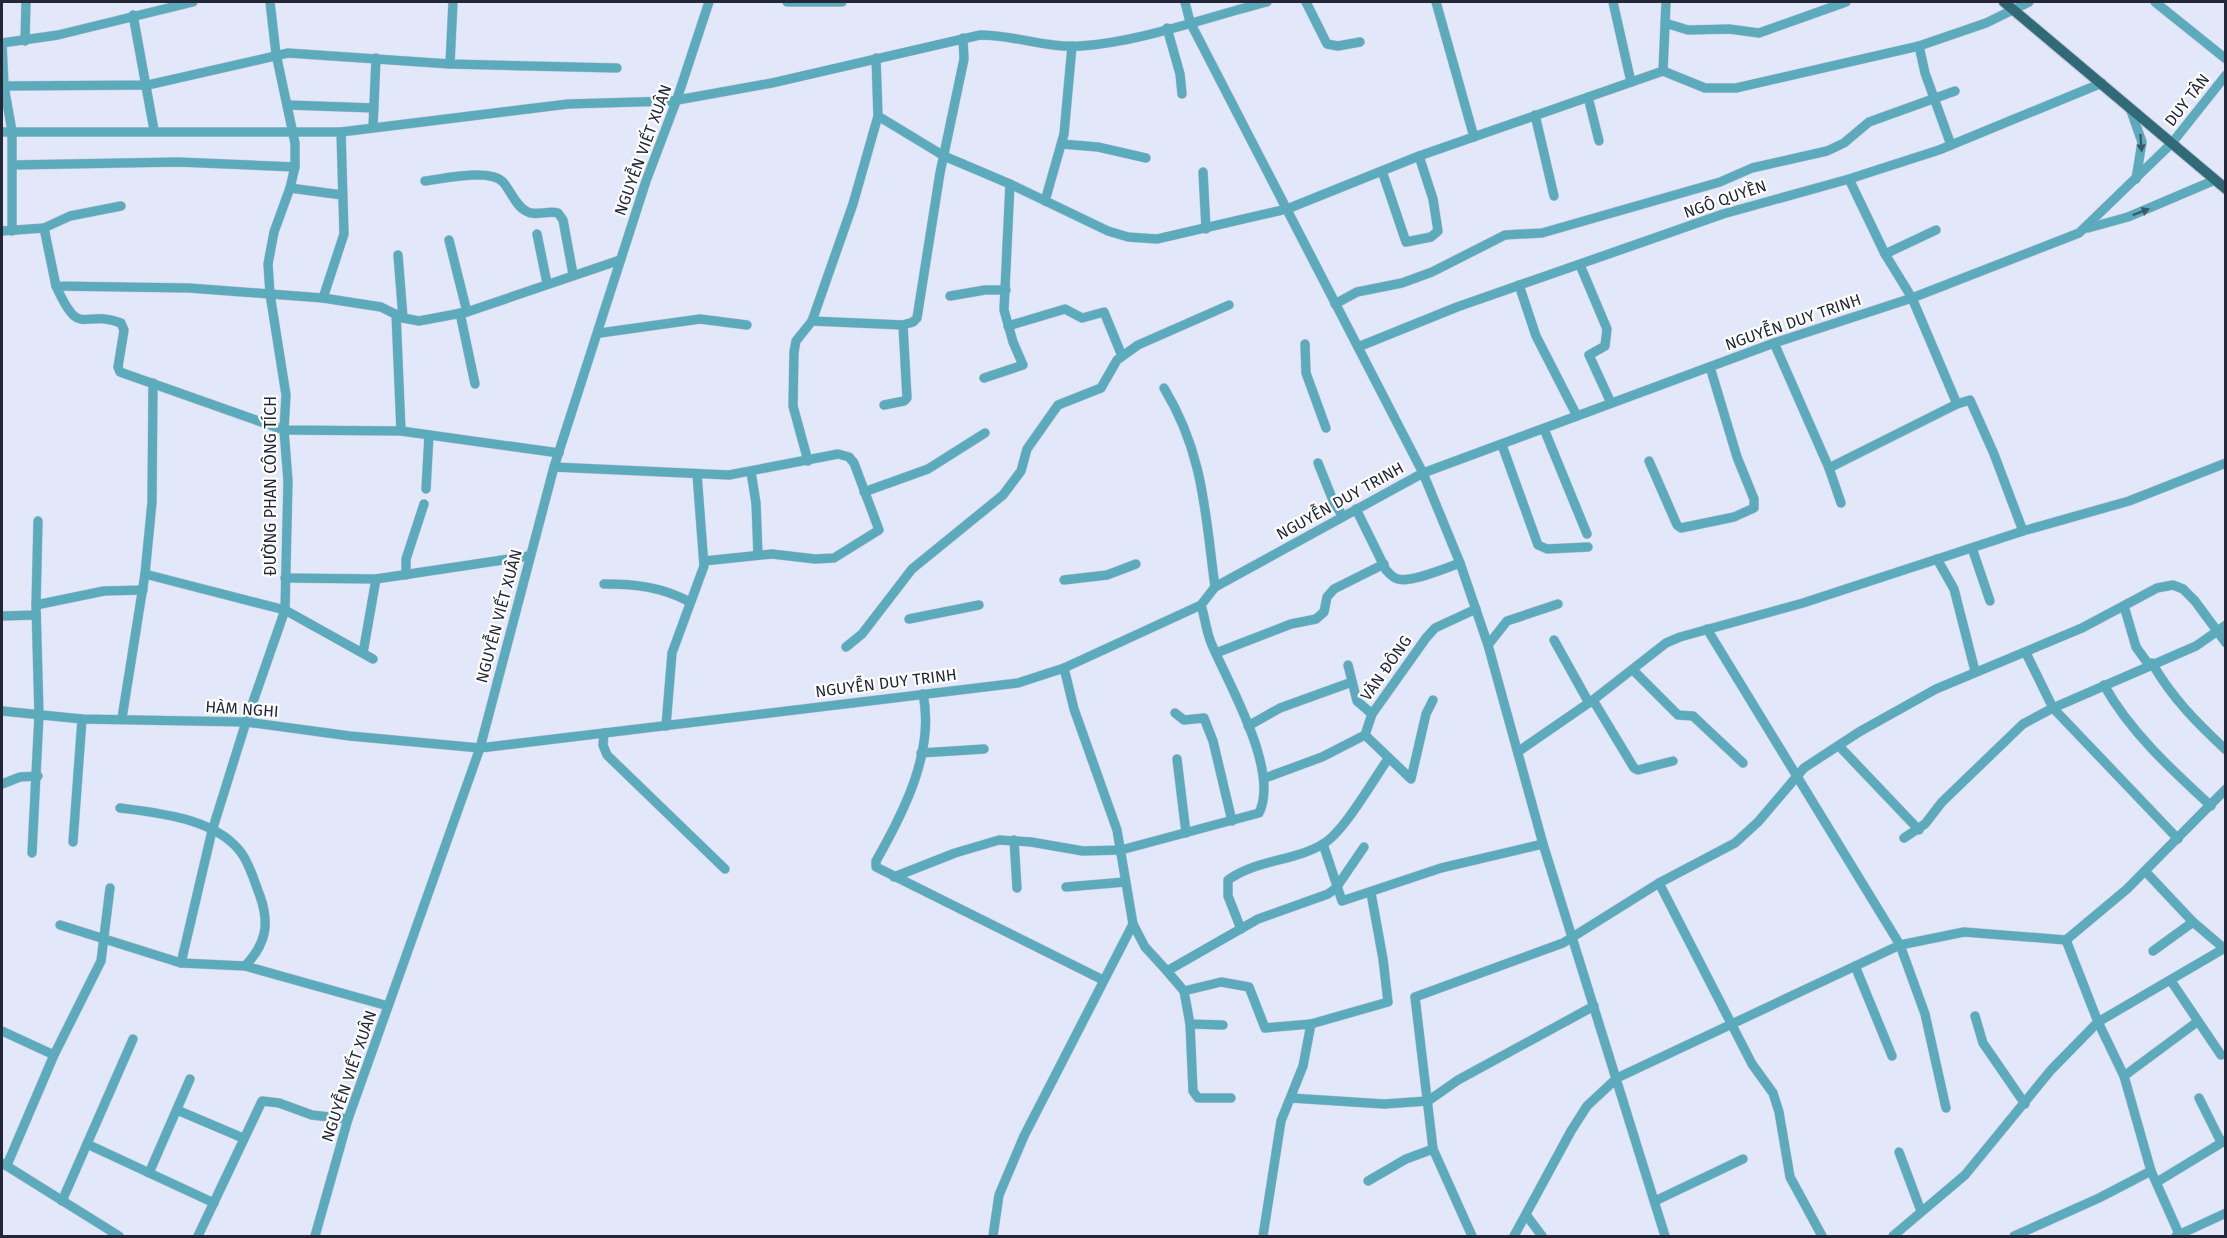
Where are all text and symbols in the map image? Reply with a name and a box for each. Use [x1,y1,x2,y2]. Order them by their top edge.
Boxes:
street label: DUY TÂN [2160,69,2213,130]
street label: NGUYỄN VIẾT XUÂN [609,81,676,218]
one-way arrow [2136,134,2145,153]
street label: NGÔ QUYỀN [1680,174,1769,222]
one-way arrow [2132,206,2150,216]
street label: NGUYỄN DUY TRINH [1722,288,1863,354]
street label: ĐƯỜNG PHAN CÔNG TÍCH [260,396,280,576]
street label: NGUYỄN DUY TRINH [1272,456,1407,544]
street label: NGUYỄN VIẾT XUÂN [470,546,526,685]
street label: VĂN ĐÔNG [1356,631,1415,704]
street label: NGUYỄN DUY TRINH [814,663,958,701]
street label: HÀM NGHI [205,696,279,721]
street label: NGUYỄN VIẾT XUÂN [316,1007,380,1144]

